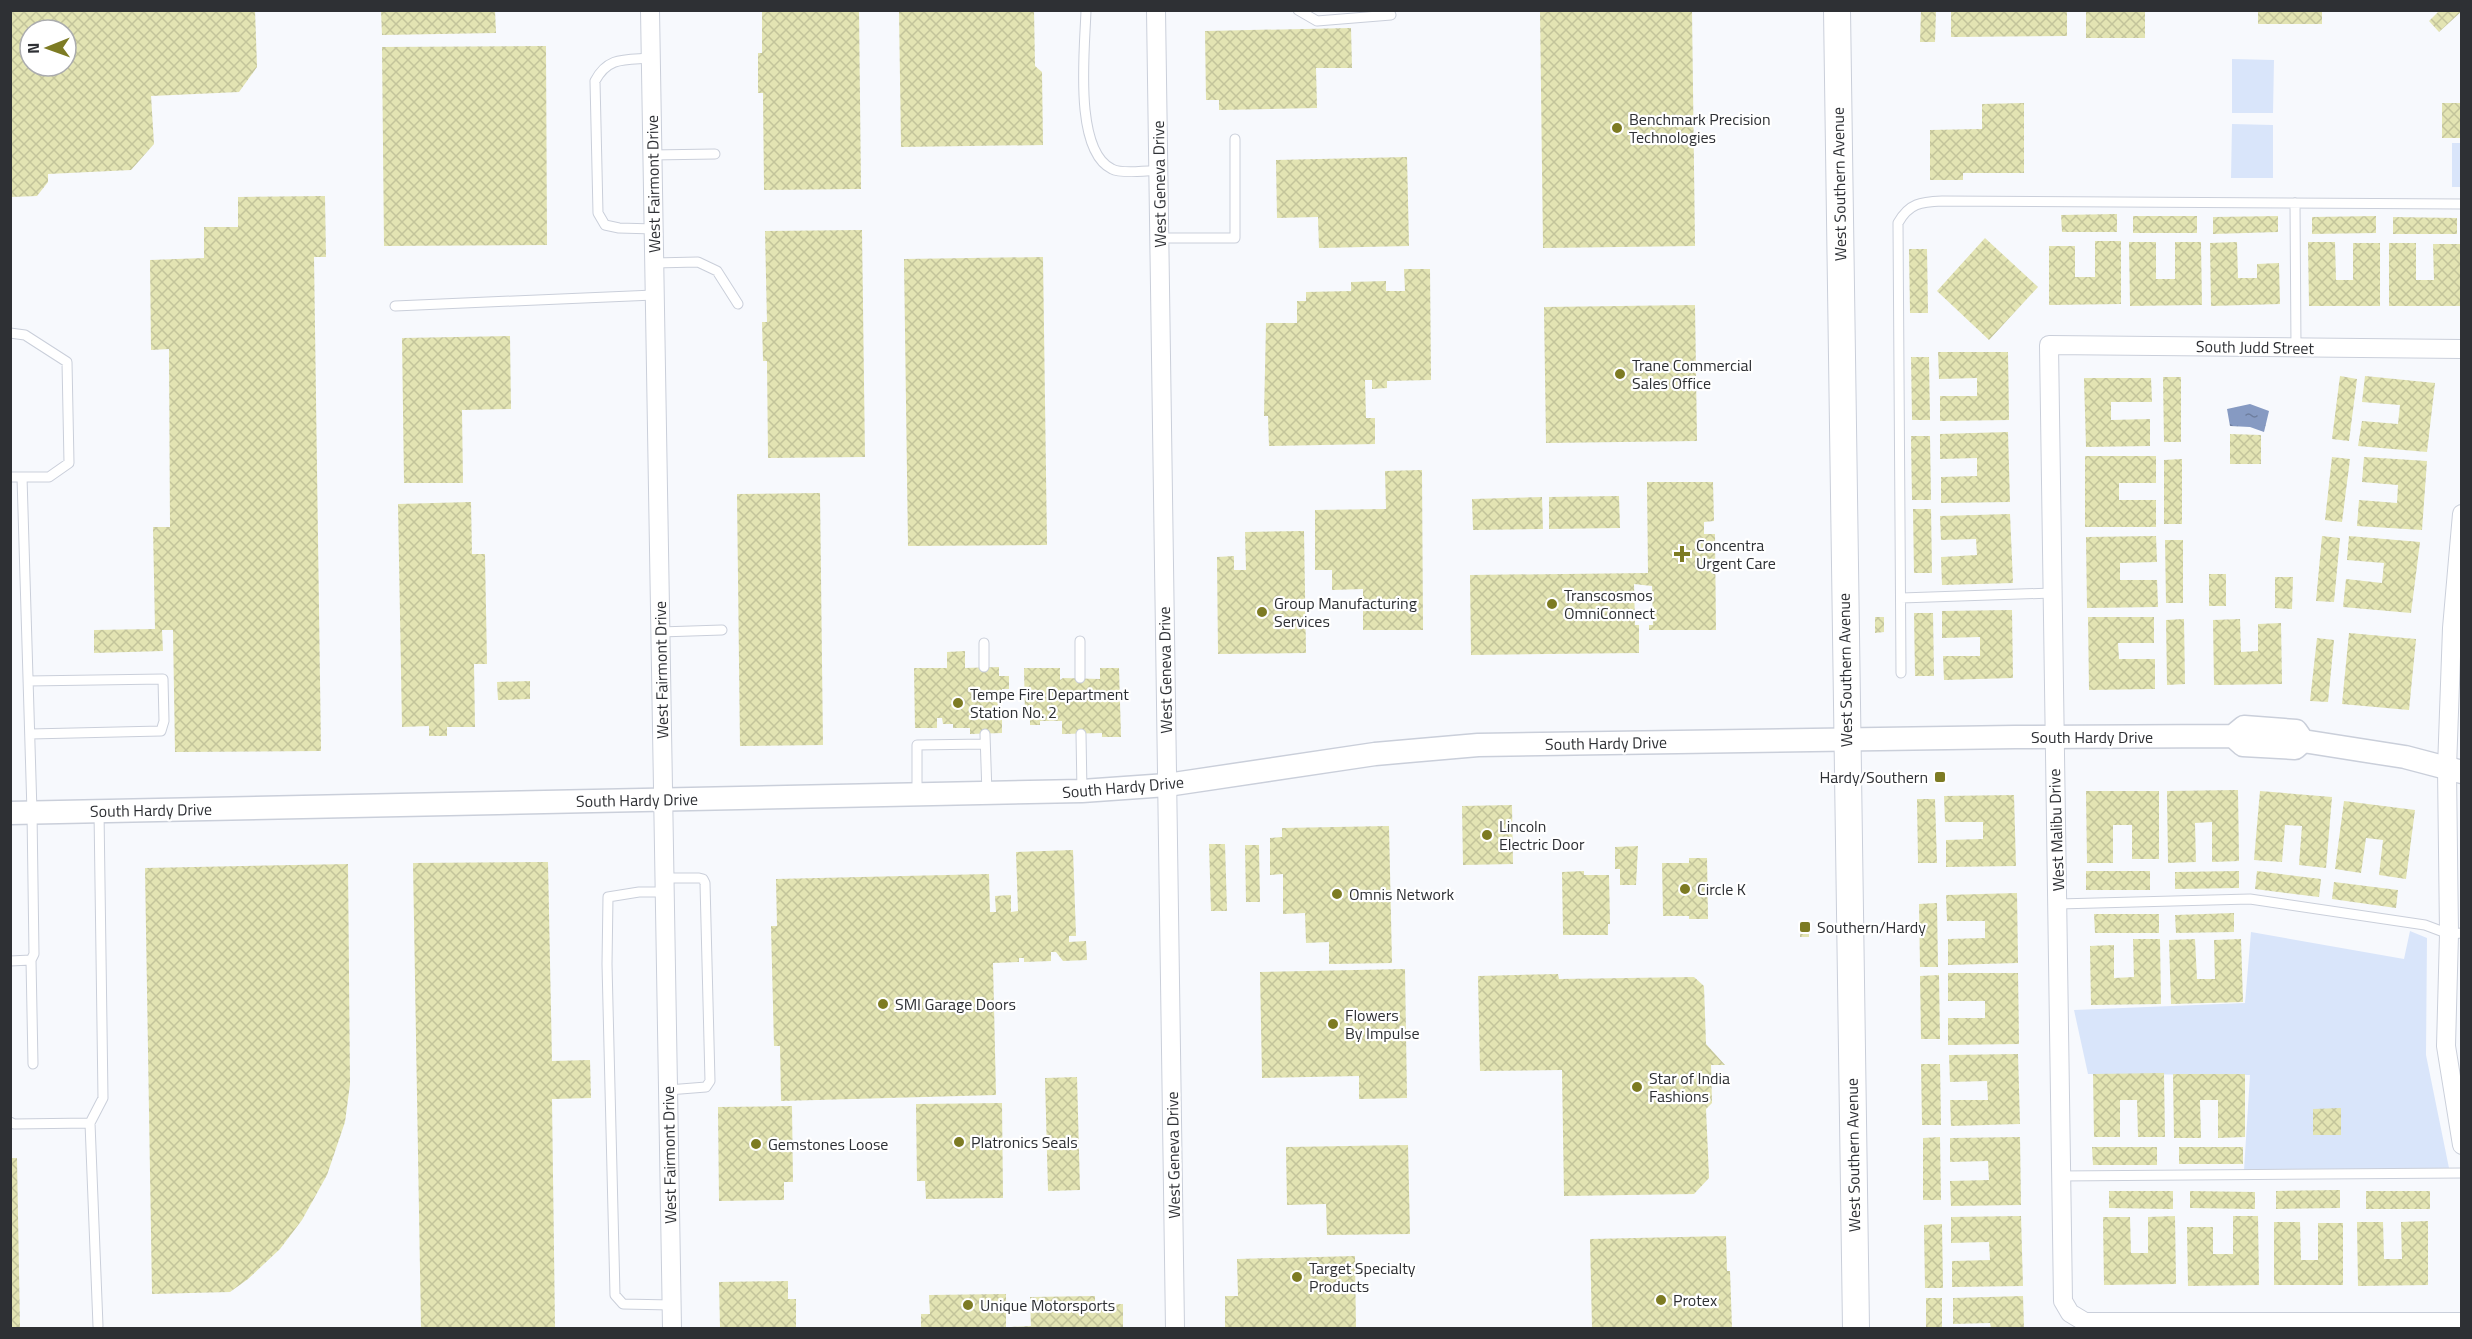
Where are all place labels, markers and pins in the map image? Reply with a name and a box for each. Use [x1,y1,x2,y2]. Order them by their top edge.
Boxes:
place label: Benchmark Precision Technologies [1629,107,1771,149]
marker: Benchmark Precision Technologies [1610,121,1624,135]
place label: Trane Commercial Sales Office [1632,353,1752,395]
marker: Trane Commercial Sales Office [1613,367,1627,381]
place label: Concentra Urgent Care [1696,533,1776,575]
marker: Concentra Urgent Care [1673,545,1691,563]
place label: Transcosmos OmniConnect [1564,583,1655,625]
place label: Group Manufacturing Services [1274,591,1417,633]
marker: Transcosmos OmniConnect [1545,597,1559,611]
marker: Group Manufacturing Services [1255,605,1269,619]
place label: Tempe Fire Department Station No. 2 [970,682,1129,724]
marker: Tempe Fire Department Station No. 2 [951,696,965,710]
place label: Hardy/Southern [1819,765,1928,789]
marker: Hardy/Southern [1933,770,1947,784]
place label: Lincoln Electric Door [1499,814,1585,856]
marker: Lincoln Electric Door [1480,828,1494,842]
place label: Circle K [1697,877,1746,901]
place label: Omnis Network [1349,882,1454,906]
marker: Circle K [1678,882,1692,896]
marker: Omnis Network [1330,887,1344,901]
place label: Southern/Hardy [1817,915,1926,939]
marker: Southern/Hardy [1798,920,1812,934]
place label: SMI Garage Doors [895,992,1016,1016]
marker: SMI Garage Doors [876,997,890,1011]
place label: Flowers By Impulse [1345,1003,1420,1045]
marker: Flowers By Impulse [1326,1017,1340,1031]
place label: Star of India Fashions [1649,1066,1730,1108]
marker: Star of India Fashions [1630,1080,1644,1094]
place label: Platronics Seals [971,1130,1078,1154]
place label: Gemstones Loose [768,1132,888,1156]
marker: Platronics Seals [952,1135,966,1149]
marker: Gemstones Loose [749,1137,763,1151]
place label: Target Specialty Products [1309,1256,1416,1298]
marker: Target Specialty Products [1290,1270,1304,1284]
place label: Protex [1673,1288,1717,1312]
place label: Unique Motorsports [980,1293,1115,1317]
marker: Protex [1654,1293,1668,1307]
marker: Unique Motorsports [961,1298,975,1312]

